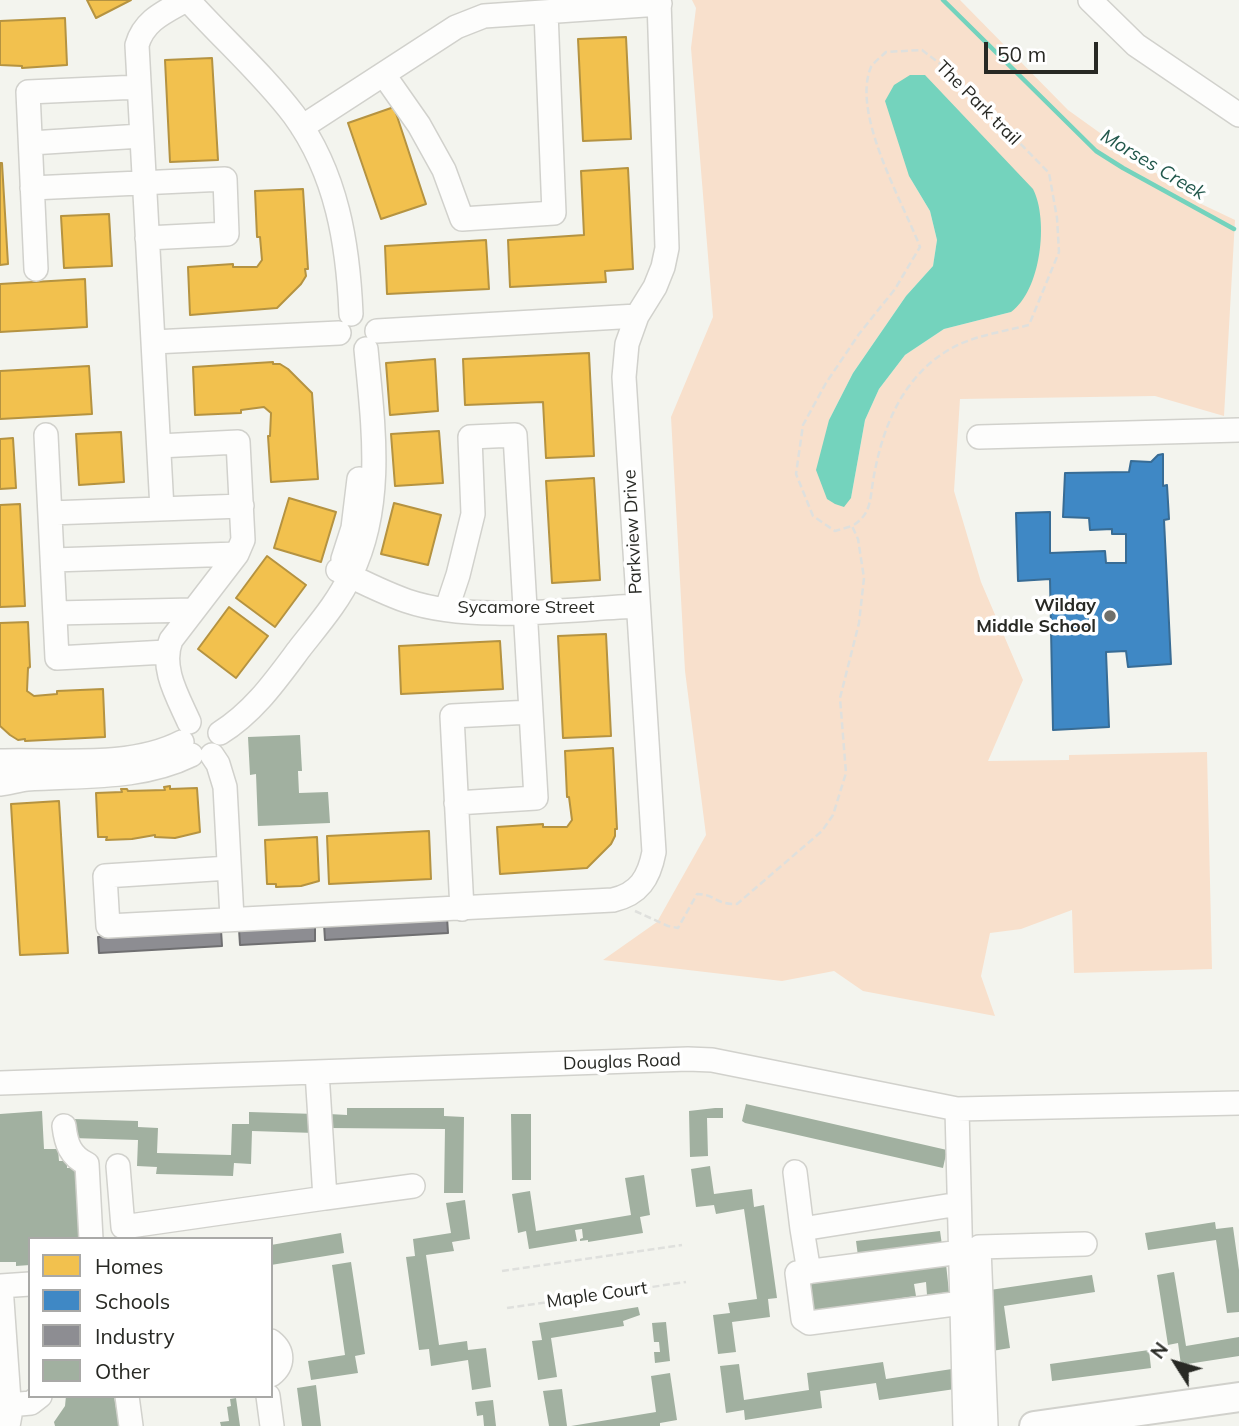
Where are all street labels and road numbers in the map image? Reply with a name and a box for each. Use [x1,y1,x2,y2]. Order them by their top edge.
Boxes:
street label: The Park trail [931,56,1025,150]
street label: Parkview Drive [619,469,647,595]
street label: Sycamore Street [458,597,594,619]
street label: Douglas Road [563,1049,681,1075]
street label: Maple Court [545,1277,649,1313]

